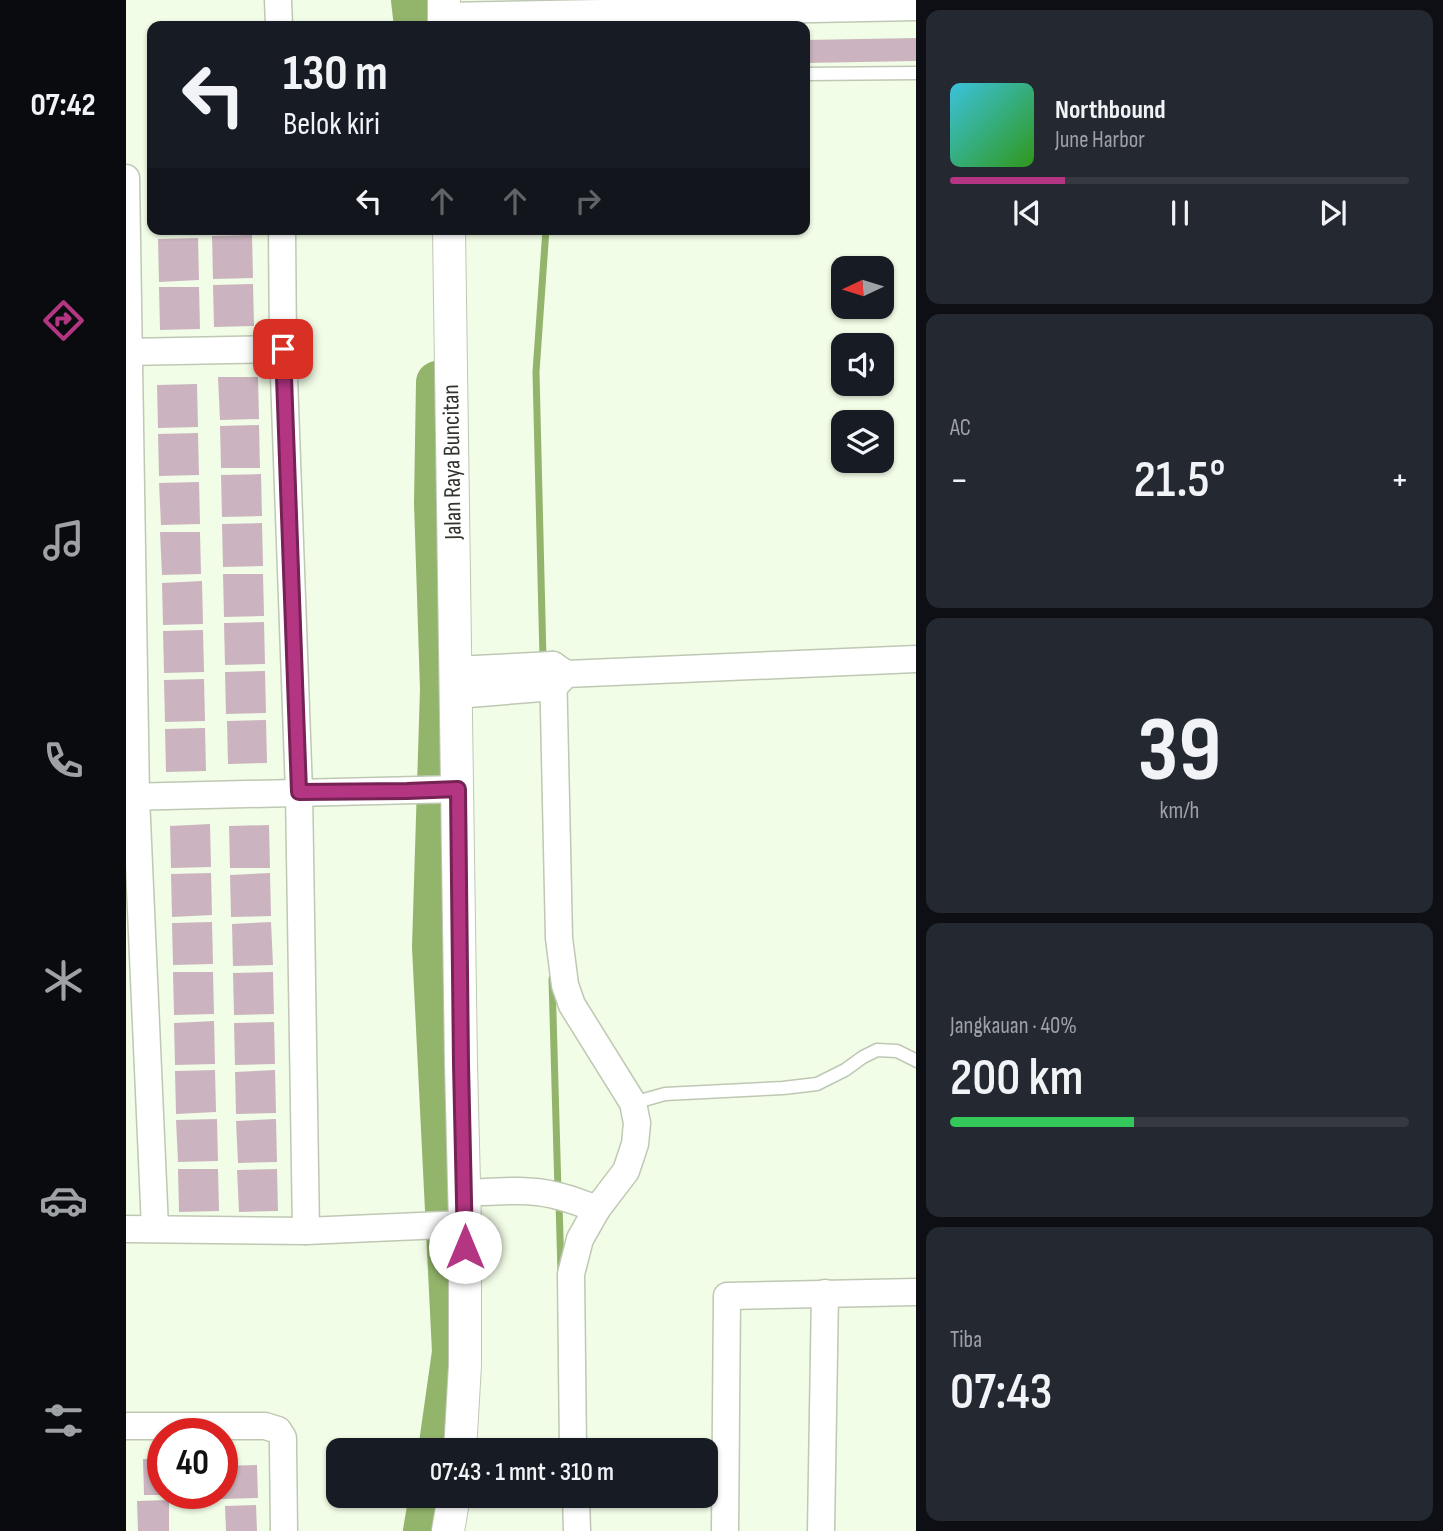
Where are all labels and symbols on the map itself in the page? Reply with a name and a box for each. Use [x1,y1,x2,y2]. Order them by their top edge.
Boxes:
north arrow [831,256,894,318]
pin [253,319,313,379]
street label: Jalan Raya Buncitan [436,384,468,541]
position arrow [428,1210,502,1284]
speed limit sign: 40 [147,1418,238,1509]

